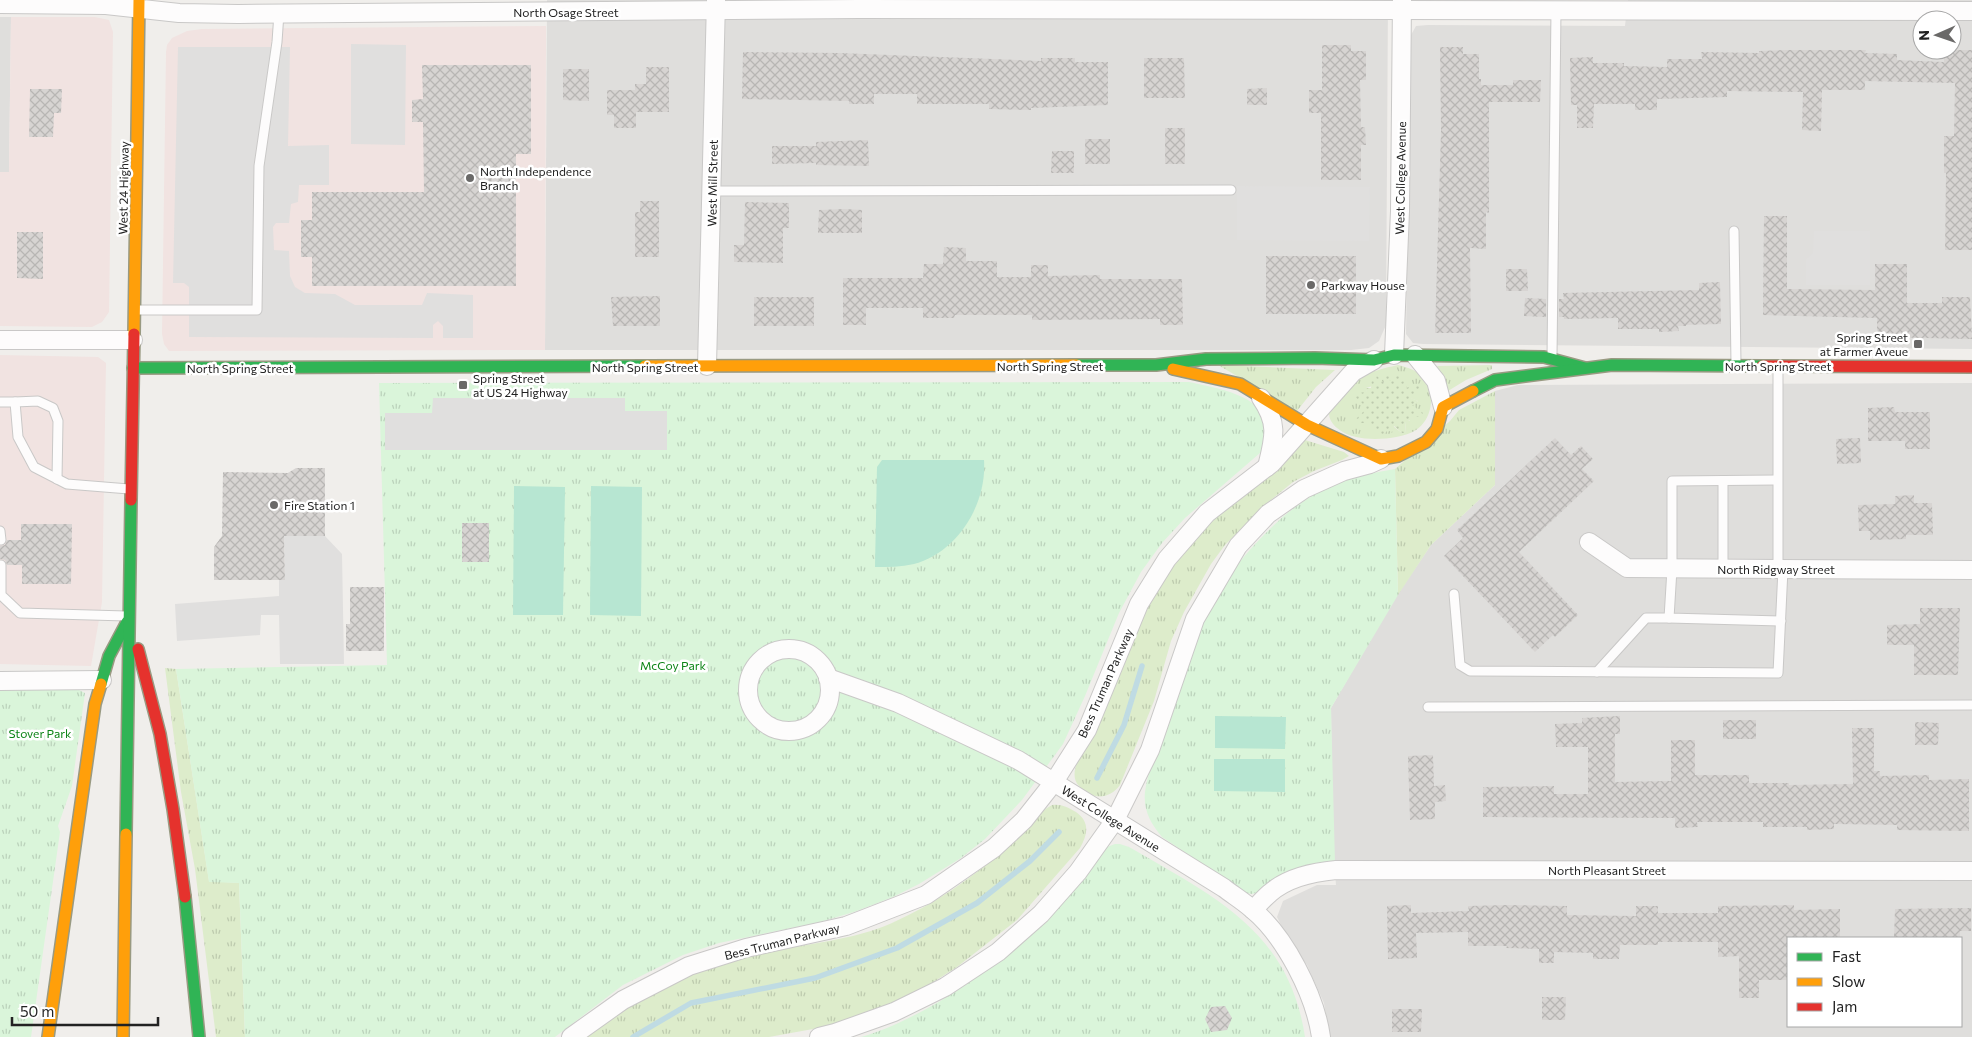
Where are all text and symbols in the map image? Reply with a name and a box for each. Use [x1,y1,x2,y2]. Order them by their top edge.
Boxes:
street label: North Osage Street [513,5,619,19]
north arrow [1912,10,1962,60]
text: N [1915,30,1932,41]
street label: West College Avenue [1392,121,1408,235]
street label: West Mill Street [704,139,720,227]
street label: West 24 Highway [115,141,131,235]
place label: North Independence Branch [480,164,591,192]
marker: North Independence Branch [464,172,476,184]
place label: Parkway House [1321,278,1405,292]
marker: Parkway House [1305,279,1317,291]
place label: Spring Street at Farmer Aveue [1820,330,1908,358]
marker: Spring Street at Farmer Aveue [1912,338,1924,350]
street label: North Spring Street [997,359,1103,373]
street label: North Spring Street [1725,359,1831,373]
street label: North Spring Street [592,360,698,374]
street label: North Spring Street [187,361,293,375]
place label: Spring Street at US 24 Highway [473,371,568,399]
marker: Spring Street at US 24 Highway [457,379,469,391]
place label: Fire Station 1 [284,498,355,512]
marker: Fire Station 1 [268,499,280,511]
street label: North Ridgway Street [1717,562,1835,576]
street label: Bess Truman Parkway [1075,626,1135,740]
park label: McCoy Park [640,658,707,672]
park label: Stover Park [8,726,72,740]
street label: West College Avenue [1059,782,1163,854]
street label: North Pleasant Street [1548,863,1666,877]
street label: Bess Truman Parkway [723,920,841,962]
legend [1787,937,1962,1027]
text: Fast [1832,947,1861,965]
text: Slow [1832,972,1865,990]
scale bar [12,994,159,1026]
text: Jam [1832,997,1857,1015]
text: 50 m [20,1002,54,1020]

